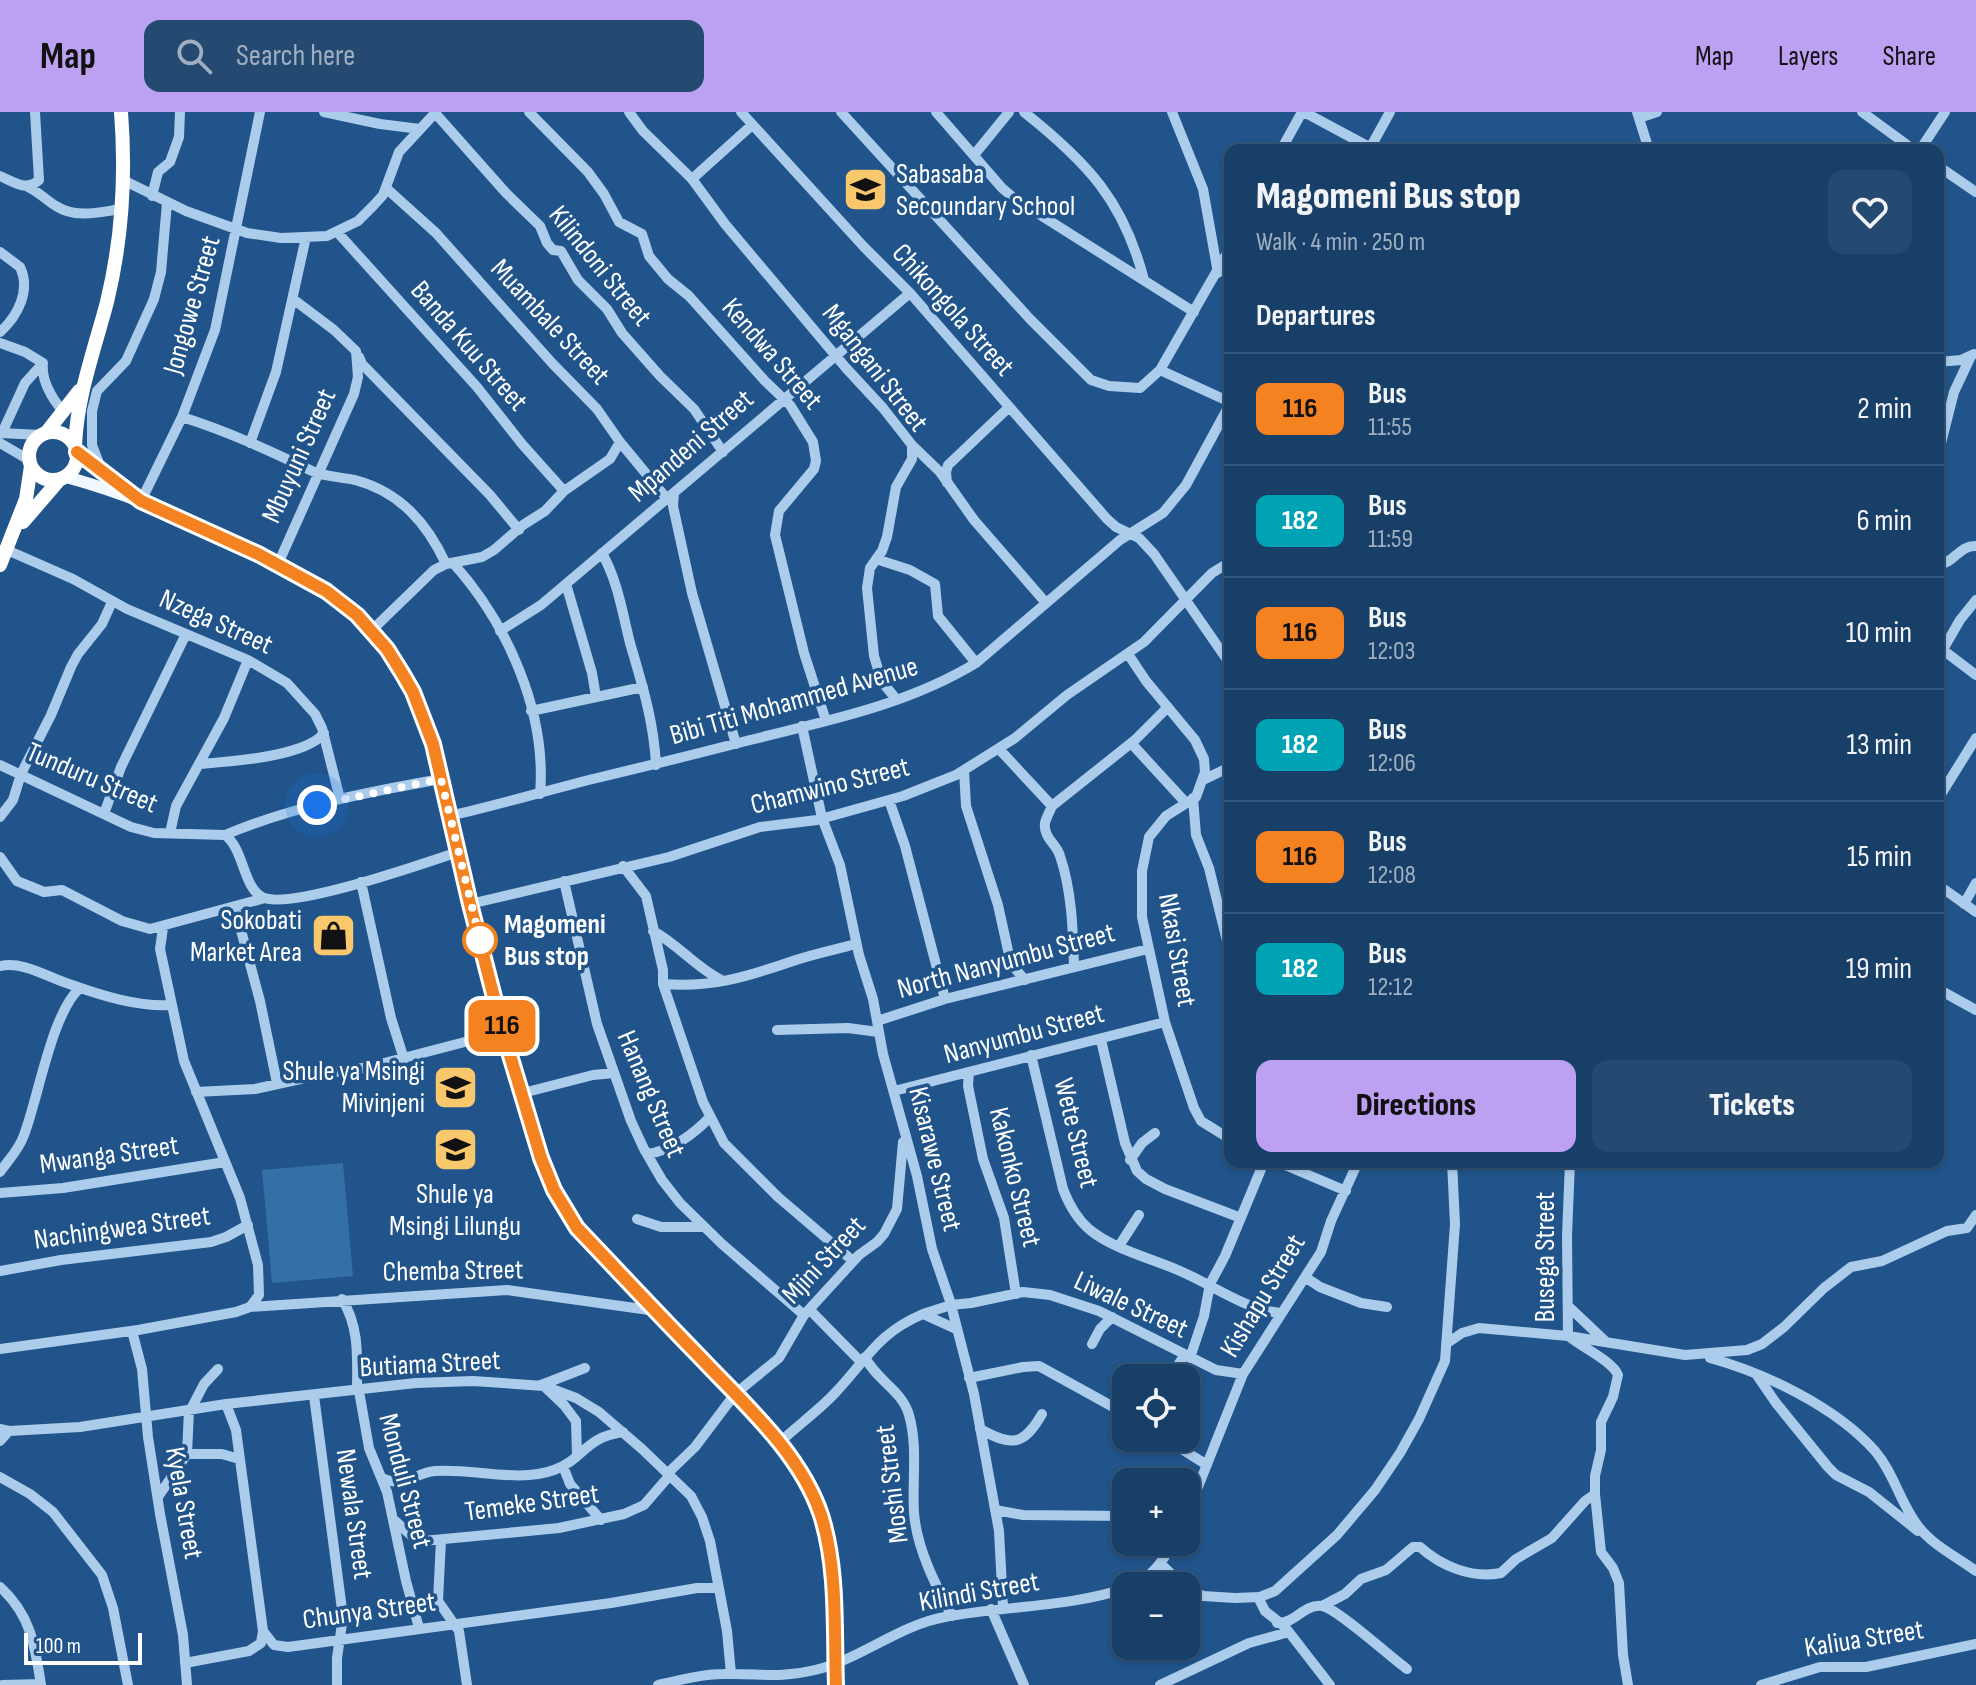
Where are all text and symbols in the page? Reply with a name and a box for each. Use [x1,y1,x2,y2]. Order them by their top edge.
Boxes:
search box [144,20,704,92]
text: Map [40,34,96,79]
icon: search [172,34,216,78]
text: Search here [236,38,355,74]
text: Map [1695,40,1734,73]
text: Layers [1778,40,1838,73]
text: Share [1882,40,1936,73]
place label: Sabasaba Secoundary School [896,158,1075,223]
school or university icon: Sabasaba Secoundary School [841,166,889,214]
button: heart [1828,170,1912,254]
text: Magomeni Bus stop [1256,174,1521,219]
street label: Kilindoni Street [542,199,658,333]
text: Walk · 4 min · 250 m [1256,227,1425,258]
street label: Jongowe Street [156,232,227,379]
street label: Chikongola Street [885,237,1021,383]
street label: Muambale Street [484,252,616,392]
street label: Banda Kuu Street [404,274,534,418]
street label: Kendwa Street [715,292,829,416]
street label: Mgangani Street [815,298,935,438]
text: Departures [1256,298,1376,334]
text: Bus [1368,376,1407,412]
street label: Mpandeni Street [622,383,760,509]
street label: Mbuyuni Street [255,384,343,528]
text: 2 min [1857,391,1912,427]
text: 116 [1282,392,1318,425]
text: 11:55 [1368,412,1412,443]
text: Bus [1368,488,1407,524]
text: 6 min [1856,503,1912,539]
text: 182 [1282,504,1318,537]
text: 11:59 [1368,524,1413,555]
street label: Nzega Street [154,582,278,662]
text: Bus [1368,600,1407,636]
text: 10 min [1846,615,1912,651]
text: 116 [1282,616,1318,649]
text: 12:03 [1368,636,1415,667]
street label: Bibi Titi Mohammed Avenue [666,650,922,752]
text: Bus [1368,712,1407,748]
text: 13 min [1846,727,1912,763]
text: 182 [1282,728,1318,761]
street label: Tunduru Street [21,736,163,820]
text: 12:06 [1368,748,1416,779]
street label: Chamwino Street [747,750,913,822]
your location [297,785,337,825]
text: Bus [1368,824,1407,860]
text: 15 min [1847,839,1912,875]
text: 116 [1282,840,1318,873]
text: 12:08 [1368,860,1416,891]
street label: Nkasi Street [1151,891,1203,1009]
place label: Sokobati Market Area [190,904,302,969]
place label: Magomeni Bus stop [504,908,606,973]
shop icon: Sokobati Market Area [309,912,357,960]
street label: North Nanyumbu Street [894,916,1118,1006]
marker: Magomeni Bus stop [463,923,497,957]
text: Bus [1368,936,1407,972]
text: 19 min [1846,951,1912,987]
text: 182 [1282,952,1318,985]
text: 12:12 [1368,972,1413,1003]
street label: Nanyumbu Street [940,997,1108,1071]
line badge: 116 [456,1000,548,1052]
text: 116 [484,1009,520,1042]
street label: Hanang Street [610,1026,692,1162]
place label: Shule ya Msingi Mivinjeni [283,1055,425,1120]
button: Directions [1256,1060,1576,1152]
button: Tickets [1592,1060,1912,1152]
school or university icon: Shule ya Msingi Mivinjeni [432,1063,480,1111]
street label: Wete Street [1046,1075,1106,1191]
street label: Kisarawe Street [901,1084,969,1234]
street label: Kakonko Street [982,1104,1048,1250]
school or university icon: Shule ya Msingi Lilungu [431,1126,479,1174]
street label: Mwanga Street [37,1129,181,1181]
place label: Shule ya Msingi Lilungu [389,1178,521,1243]
street label: Busega Street [1529,1192,1562,1322]
street label: Nachingwea Street [32,1199,212,1257]
street label: Mjini Street [775,1209,873,1311]
street label: Kishapu Street [1213,1229,1313,1363]
street label: Chemba Street [382,1253,524,1289]
street label: Liwale Street [1069,1264,1193,1346]
street label: Butiama Street [359,1344,501,1384]
map controls [1112,1364,1200,1660]
button: locate [1112,1364,1200,1452]
street label: Monduli Street [371,1410,439,1552]
street label: Moshi Street [868,1423,916,1545]
street label: Kyela Street [158,1444,210,1562]
street label: Newala Street [329,1447,379,1581]
button: + [1112,1468,1200,1556]
street label: Temeke Street [463,1477,601,1529]
street label: Kilindi Street [916,1565,1042,1619]
button: − [1112,1572,1200,1660]
street label: Chunya Street [300,1585,438,1637]
street label: Kaliua Street [1802,1613,1926,1665]
scale bar [24,1629,142,1665]
text: 100 m [36,1633,81,1660]

